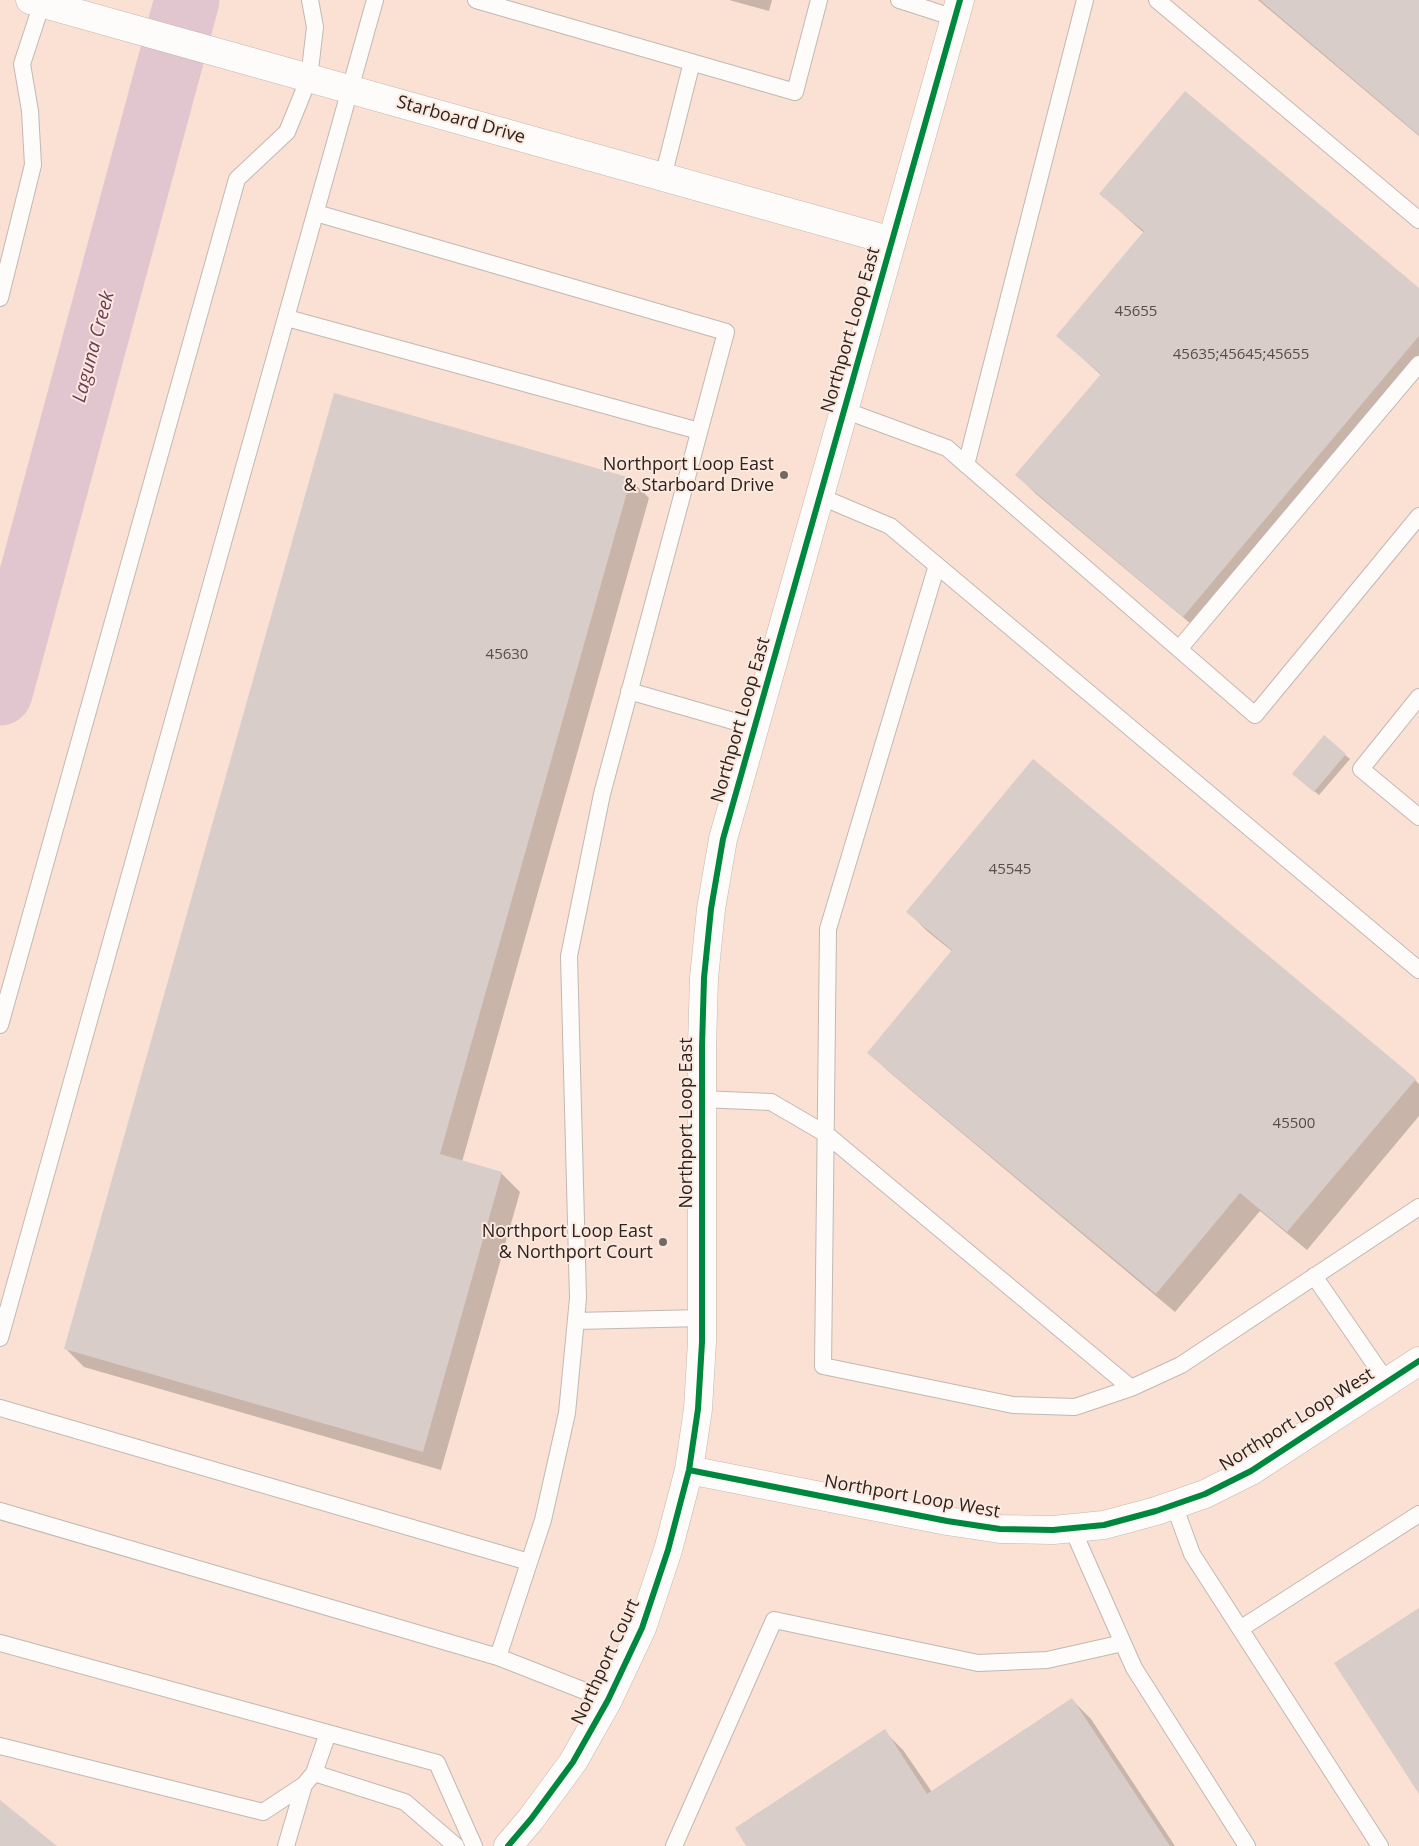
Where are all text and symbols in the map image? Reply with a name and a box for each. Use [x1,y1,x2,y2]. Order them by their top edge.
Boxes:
street label: Starboard Drive [394,91,528,149]
street label: Northport Loop East [817,245,885,415]
water label: Laguna Creek [68,289,120,405]
house number: 45655 [1115,303,1157,321]
house number: 45635;45645;45655 [1173,346,1309,364]
place label: Northport Loop East & Starboard Drive [603,454,774,496]
marker: Northport Loop East & Starboard Drive [778,469,790,481]
street label: Northport Loop East [707,635,775,805]
house number: 45630 [486,646,528,664]
house number: 45545 [989,861,1031,879]
street label: Northport Loop East [676,1037,698,1209]
house number: 45500 [1273,1115,1315,1133]
place label: Northport Loop East & Northport Court [482,1221,653,1264]
marker: Northport Loop East & Northport Court [657,1236,669,1248]
street label: Northport Loop West [1216,1364,1378,1476]
street label: Northport Loop West [823,1471,1001,1523]
street label: Northport Court [567,1596,645,1728]

